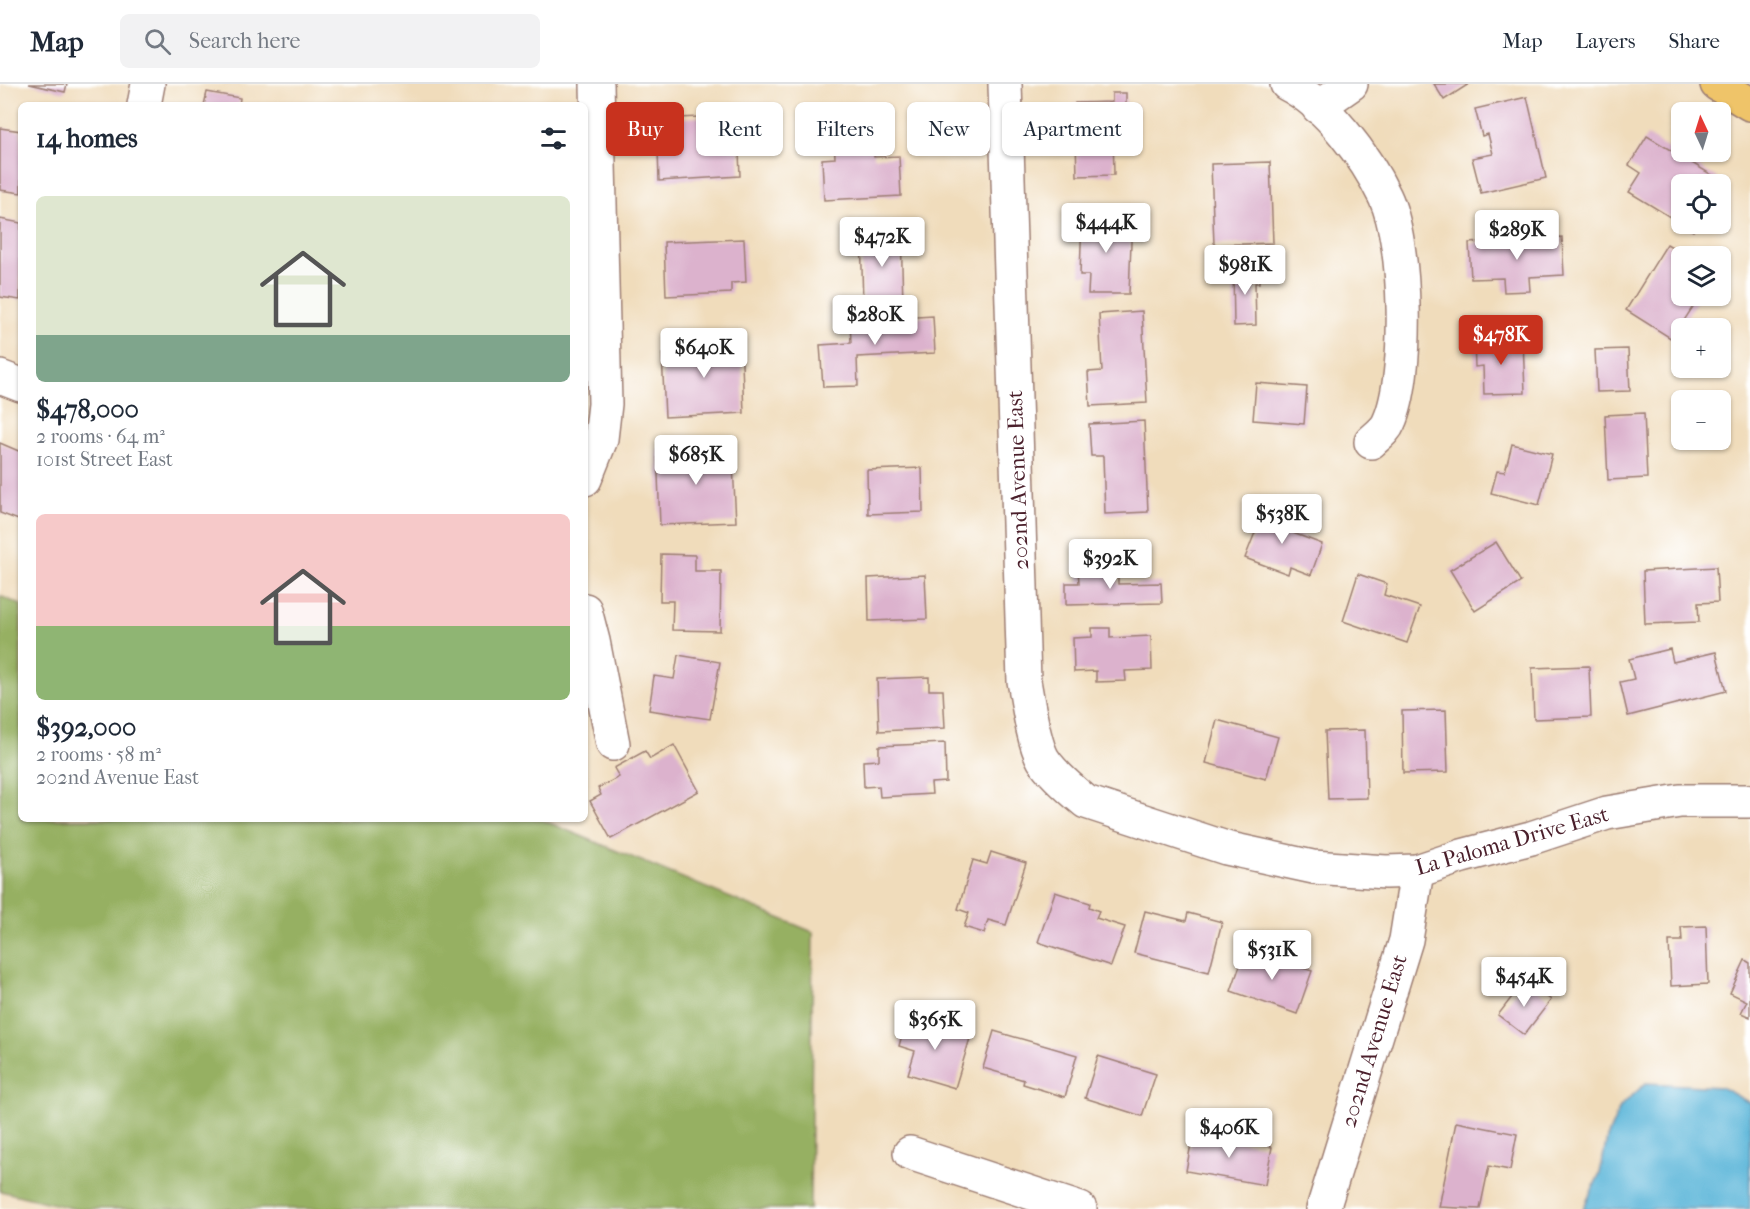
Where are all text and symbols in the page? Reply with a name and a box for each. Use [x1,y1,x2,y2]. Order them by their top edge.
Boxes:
search box [120,14,540,68]
text: Map [30,25,84,58]
icon: search [141,25,174,58]
text: Search here [189,28,300,54]
text: Map [1502,29,1543,53]
text: Layers [1576,29,1635,53]
text: Share [1668,29,1720,53]
chip: Buy [606,102,684,156]
chip: Rent [696,102,783,156]
chip: Filters [795,102,895,156]
chip: New [907,102,990,156]
chip: Apartment [1002,102,1143,156]
north arrow [1671,102,1731,162]
map controls [1671,102,1731,450]
icon: filters [537,122,570,155]
text: 14 homes [36,123,138,154]
button: locate [1671,174,1731,234]
pin: $444K [1064,203,1148,254]
pin: $289K [1475,210,1559,261]
text: $444K [1075,211,1137,234]
pin: $472K [840,217,924,268]
text: $289K [1489,218,1545,241]
text: $472K [854,225,910,248]
icon: home [249,235,357,343]
pin: $981K [1203,245,1287,296]
button: layers [1671,246,1731,306]
text: $981K [1218,253,1272,276]
pin: $280K [833,295,917,346]
text: $280K [847,303,903,326]
pin: $478K [1459,315,1543,366]
button: + [1671,318,1731,378]
text: $478K [1473,323,1529,346]
pin: $640K [662,328,746,379]
text: $640K [674,336,734,359]
street label: 202nd Avenue East [1002,390,1034,570]
button: − [1671,390,1731,450]
text: $478,000 [36,394,139,425]
text: 2 rooms · 64 m² [36,425,165,448]
pin: $685K [654,435,738,486]
text: $685K [668,443,724,466]
text: 101st Street East [36,448,173,471]
pin: $538K [1240,494,1324,545]
text: $538K [1256,502,1308,525]
pin: $392K [1068,539,1152,590]
text: $392K [1083,547,1137,570]
icon: home [249,553,357,661]
text: $392,000 [36,712,136,743]
text: 2 rooms · 58 m² [36,743,161,766]
text: 202nd Avenue East [36,766,199,789]
street label: La Paloma Drive East [1412,801,1612,881]
pin: $531K [1230,930,1314,981]
text: $531K [1247,938,1297,961]
street label: 202nd Avenue East [1335,951,1413,1131]
pin: $454K [1482,957,1566,1008]
text: $454K [1495,965,1553,988]
pin: $365K [893,1000,977,1051]
text: $365K [908,1008,962,1031]
pin: $406K [1187,1108,1271,1159]
text: $406K [1199,1116,1259,1139]

